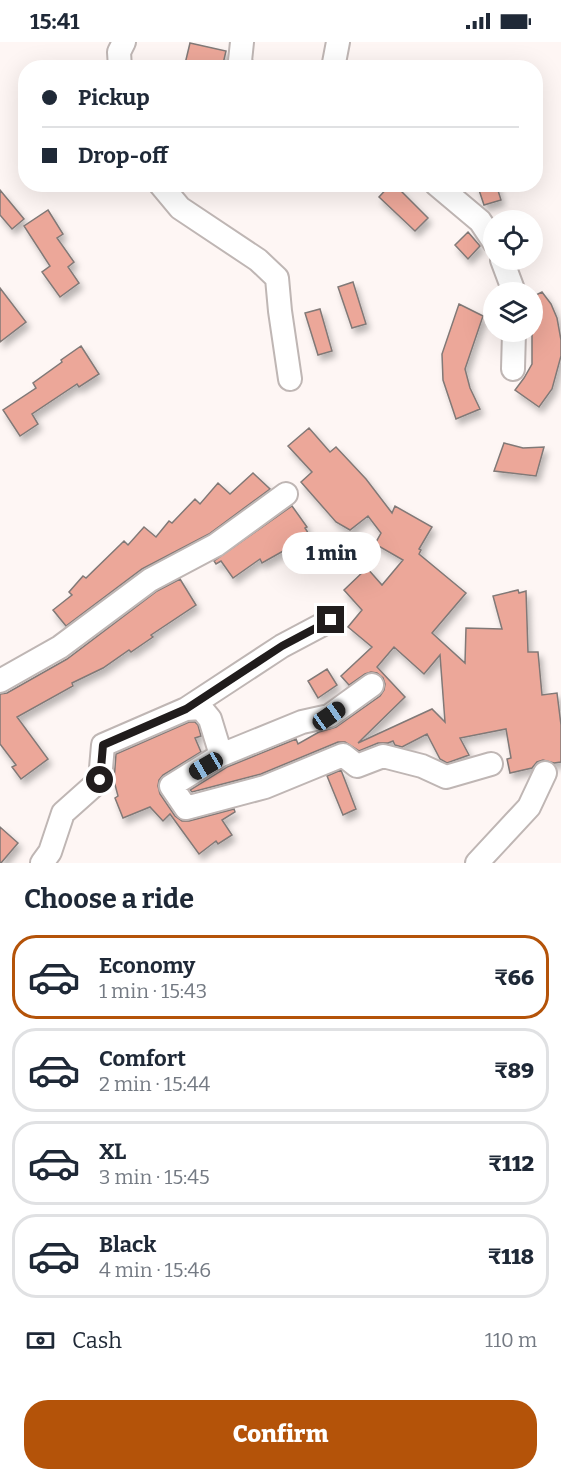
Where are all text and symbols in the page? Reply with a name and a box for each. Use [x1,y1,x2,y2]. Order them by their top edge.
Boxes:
text: 15:41 [30,8,80,35]
text: Pickup [78,84,150,111]
text: Drop-off [78,142,168,169]
map controls [483,210,543,342]
button: locate [483,210,543,270]
button: layers [483,282,543,342]
callout: 1 min [282,533,380,575]
text: 1 min [306,541,357,565]
route end [317,606,344,633]
car [309,698,349,734]
car [186,749,226,783]
route start [86,766,113,793]
text: Choose a ride [24,883,194,915]
icon: car [27,950,81,1004]
text: Economy [99,952,195,979]
text: ₹66 [494,964,534,991]
text: 1 min · 15:43 [99,979,207,1003]
icon: car [27,1043,81,1097]
text: Comfort [99,1045,186,1072]
text: ₹89 [494,1057,534,1084]
text: 2 min · 15:44 [99,1072,210,1096]
icon: car [27,1136,81,1190]
text: XL [99,1138,126,1165]
text: ₹112 [488,1150,534,1177]
text: 3 min · 15:45 [99,1165,210,1189]
icon: car [27,1229,81,1283]
text: Black [99,1231,156,1258]
text: ₹118 [488,1243,534,1270]
text: 4 min · 15:46 [99,1258,211,1282]
icon: cash [24,1324,57,1357]
text: Cash [72,1327,122,1354]
text: 110 m [485,1328,537,1352]
button: Confirm [24,1400,537,1469]

